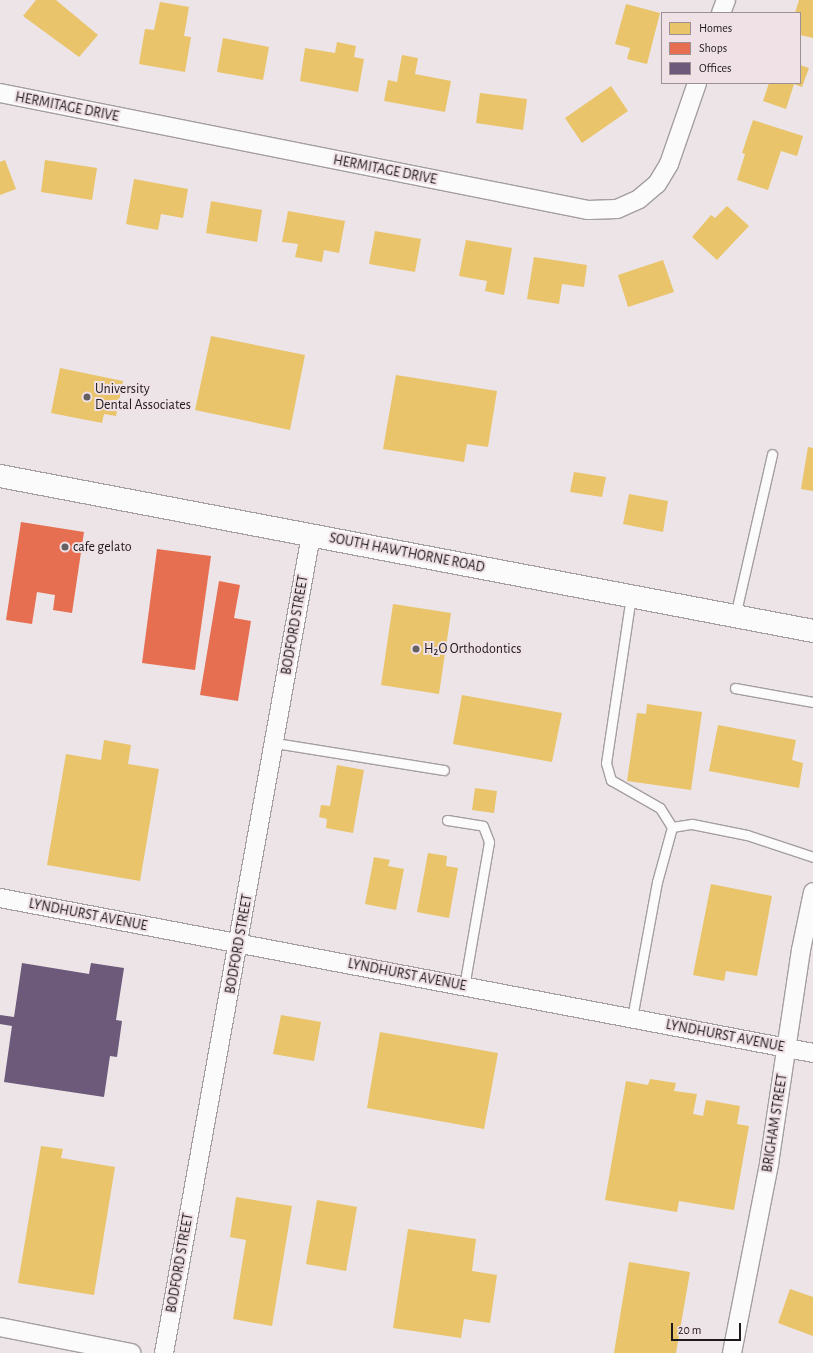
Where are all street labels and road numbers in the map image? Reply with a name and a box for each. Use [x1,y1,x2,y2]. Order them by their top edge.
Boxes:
street label: HERMITAGE DRIVE [14,89,120,125]
street label: HERMITAGE DRIVE [332,152,438,188]
street label: SOUTH HAWTHORNE ROAD [328,530,486,576]
street label: BODFORD STREET [278,574,312,676]
street label: BODFORD STREET [222,893,256,995]
street label: LYNDHURST AVENUE [27,895,149,935]
street label: LYNDHURST AVENUE [346,955,468,995]
street label: LYNDHURST AVENUE [664,1016,786,1056]
street label: BRIGHAM STREET [759,1073,791,1173]
street label: BODFORD STREET [163,1212,197,1314]

